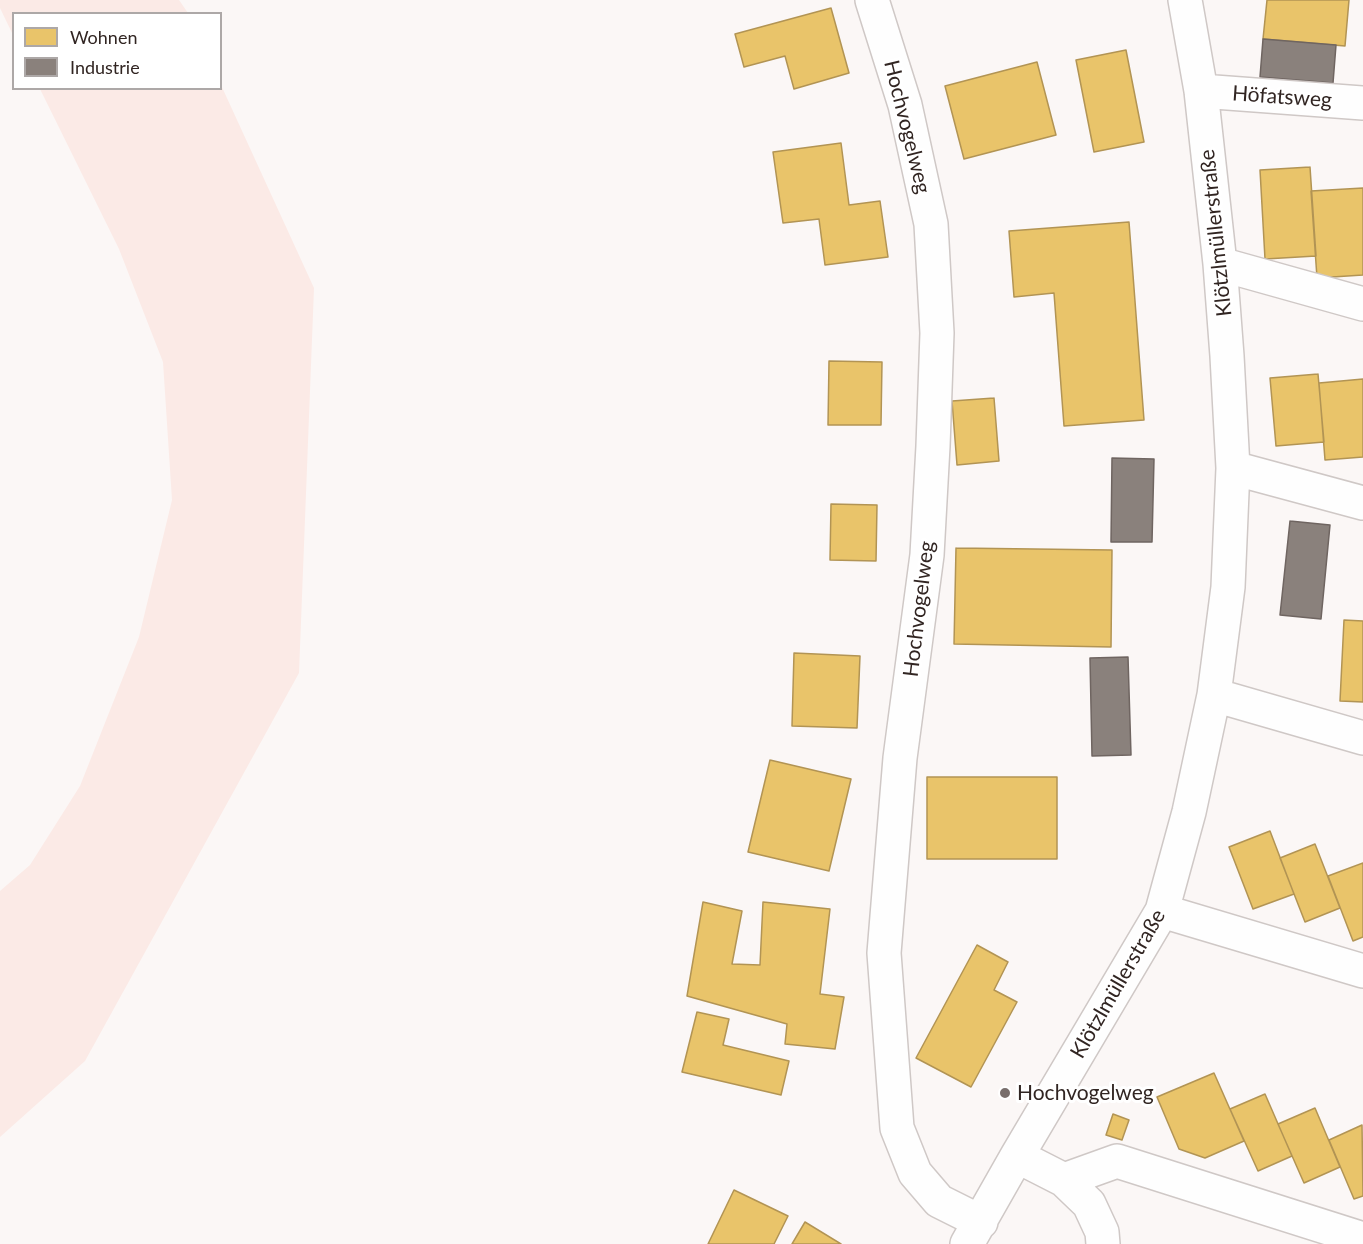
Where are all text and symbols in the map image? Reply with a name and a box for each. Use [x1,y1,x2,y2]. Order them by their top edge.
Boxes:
legend [12,12,222,90]
text: Wohnen [70,26,137,48]
text: Industrie [70,56,140,78]
street label: Hochvogelweg [878,58,936,196]
street label: Höfatsweg [1231,81,1333,113]
street label: Klötzlmüllerstraße [1195,148,1237,318]
street label: Hochvogelweg [898,540,940,678]
street label: Klötzlmüllerstraße [1065,905,1171,1063]
place label: Hochvogelweg [1017,1080,1154,1106]
marker: Hochvogelweg [998,1086,1012,1100]

